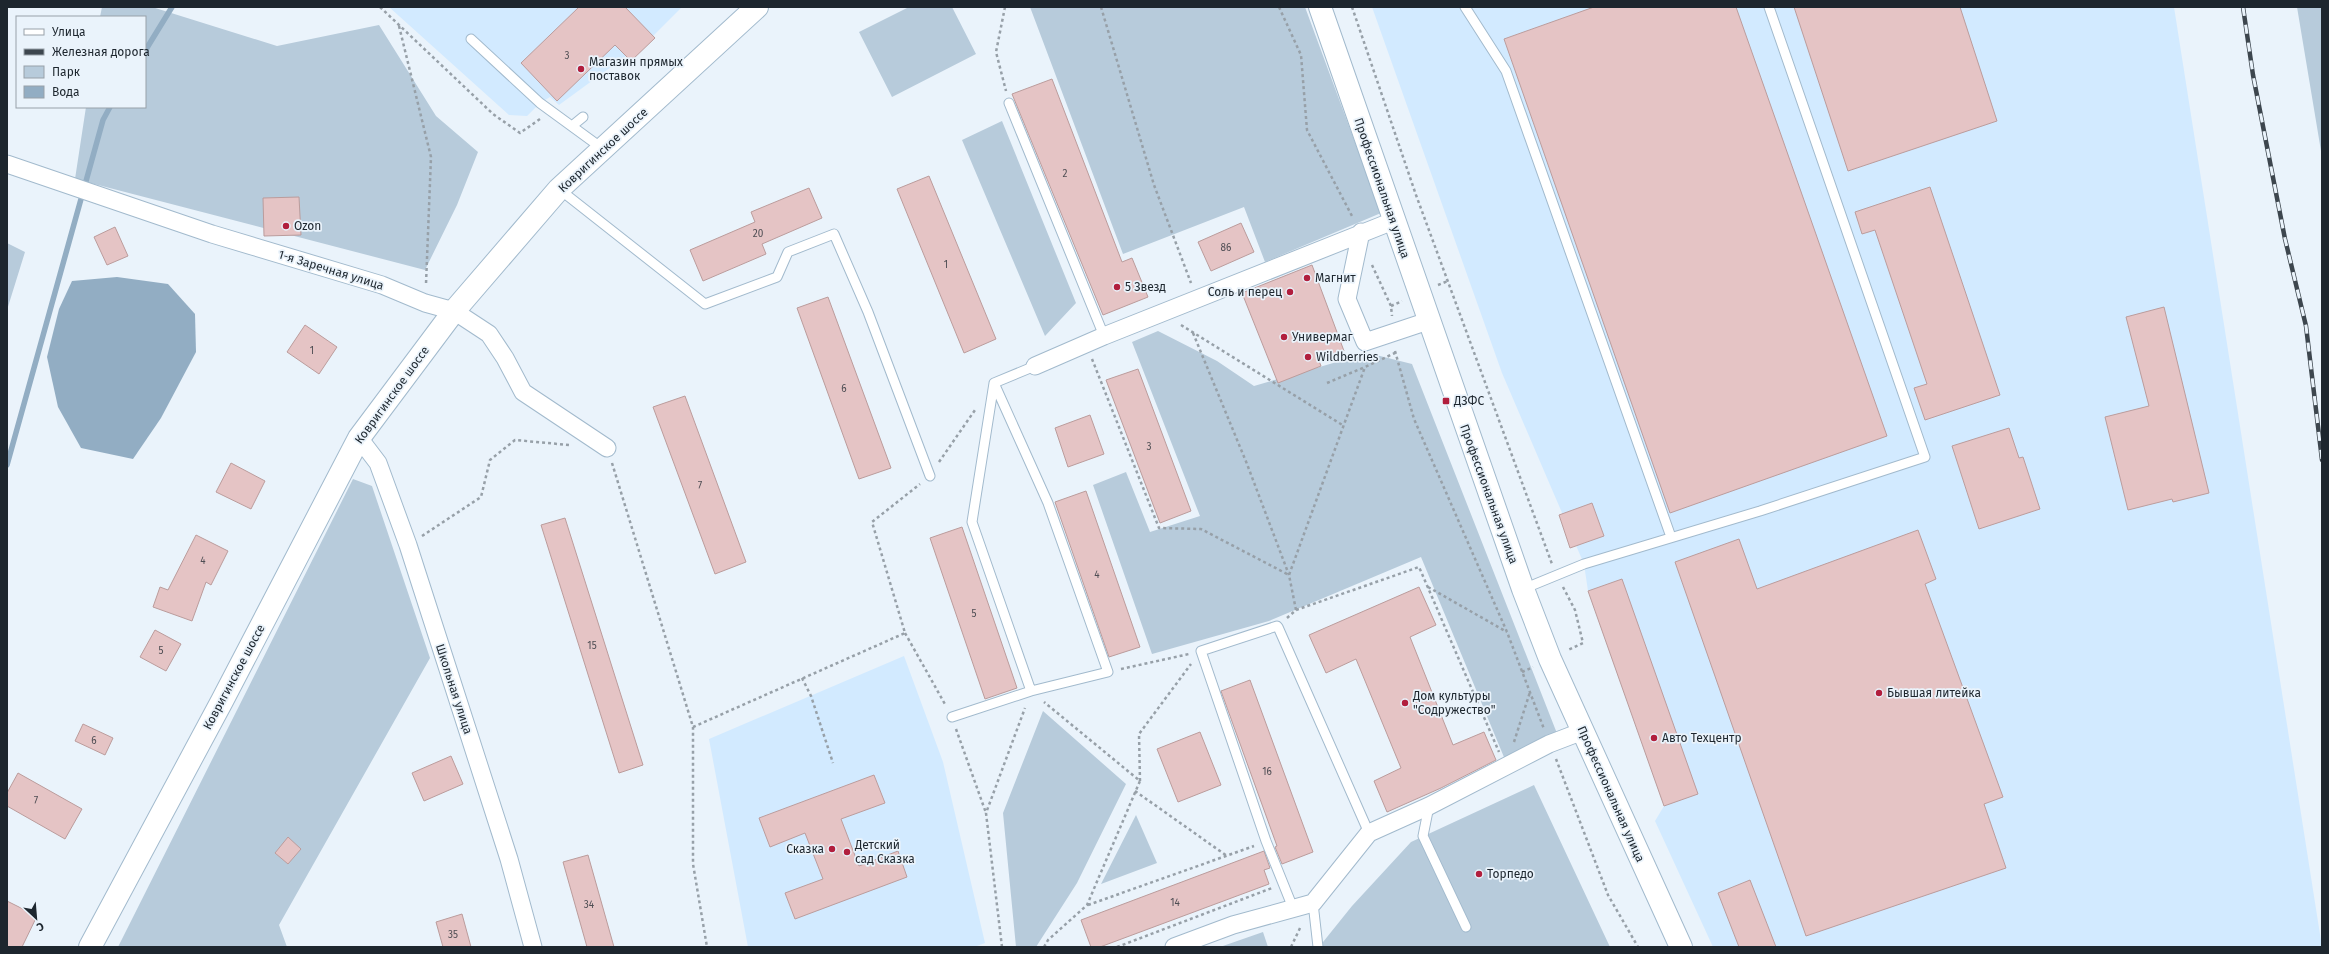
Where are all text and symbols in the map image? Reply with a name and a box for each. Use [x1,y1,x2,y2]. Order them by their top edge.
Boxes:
legend [16,16,146,108]
text: Улица [52,25,86,39]
text: Железная дорога [52,45,150,59]
house number: 3 [565,50,570,62]
place label: Магазин прямых поставок [589,55,683,83]
marker: Магазин прямых поставок [576,64,586,74]
text: Парк [52,65,81,79]
text: Вода [52,85,79,99]
street label: Ковригинское шоссе [555,105,651,195]
street label: Профессиональная улица [1351,116,1413,260]
house number: 2 [1063,168,1068,180]
place label: Ozon [294,219,321,233]
marker: Ozon [281,221,291,231]
house number: 20 [753,228,764,240]
house number: 86 [1221,242,1231,254]
street label: 1-я Заречная улица [277,247,385,293]
house number: 1 [944,259,948,271]
place label: Магнит [1315,271,1356,285]
marker: Магнит [1302,273,1312,283]
place label: 5 Звезд [1125,280,1166,294]
marker: 5 Звезд [1112,282,1122,292]
place label: Соль и перец [1208,285,1282,299]
marker: Соль и перец [1285,287,1295,297]
place label: Универмаг [1292,330,1353,344]
marker: Универмаг [1279,332,1289,342]
street label: Ковригинское шоссе [352,343,432,447]
house number: 1 [310,345,314,357]
place label: Wildberries [1316,350,1379,364]
marker: Wildberries [1303,352,1313,362]
house number: 6 [841,383,847,395]
place label: ДЗФС [1453,394,1484,408]
marker: ДЗФС [1441,396,1451,406]
street label: Профессиональная улица [1457,422,1521,566]
house number: 3 [1147,441,1152,453]
house number: 7 [698,480,703,492]
house number: 4 [200,555,206,567]
house number: 4 [1094,569,1100,581]
house number: 5 [971,608,977,620]
street label: Ковригинское шоссе [200,622,268,732]
house number: 15 [587,640,597,652]
street label: Школьная улица [433,642,475,736]
house number: 5 [158,645,164,657]
place label: Бывшая литейка [1887,686,1981,700]
marker: Бывшая литейка [1874,688,1884,698]
place label: Дом культуры "Содружество" [1412,689,1496,717]
marker: Дом культуры "Содружество" [1400,698,1410,708]
street label: Профессиональная улица [1575,724,1647,864]
place label: Авто Техцентр [1662,731,1742,745]
marker: Авто Техцентр [1649,733,1659,743]
house number: 6 [91,735,97,747]
house number: 16 [1262,766,1272,778]
house number: 7 [34,795,39,807]
place label: Детский сад Сказка [854,838,915,866]
place label: Сказка [786,842,824,856]
marker: Сказка [827,844,837,854]
marker: Детский сад Сказка [842,847,852,857]
place label: Торпедо [1487,867,1534,881]
marker: Торпедо [1474,869,1484,879]
house number: 14 [1170,897,1181,909]
north arrow [16,898,56,938]
house number: 34 [584,899,595,911]
text: С [34,919,46,934]
house number: 35 [448,929,458,941]

